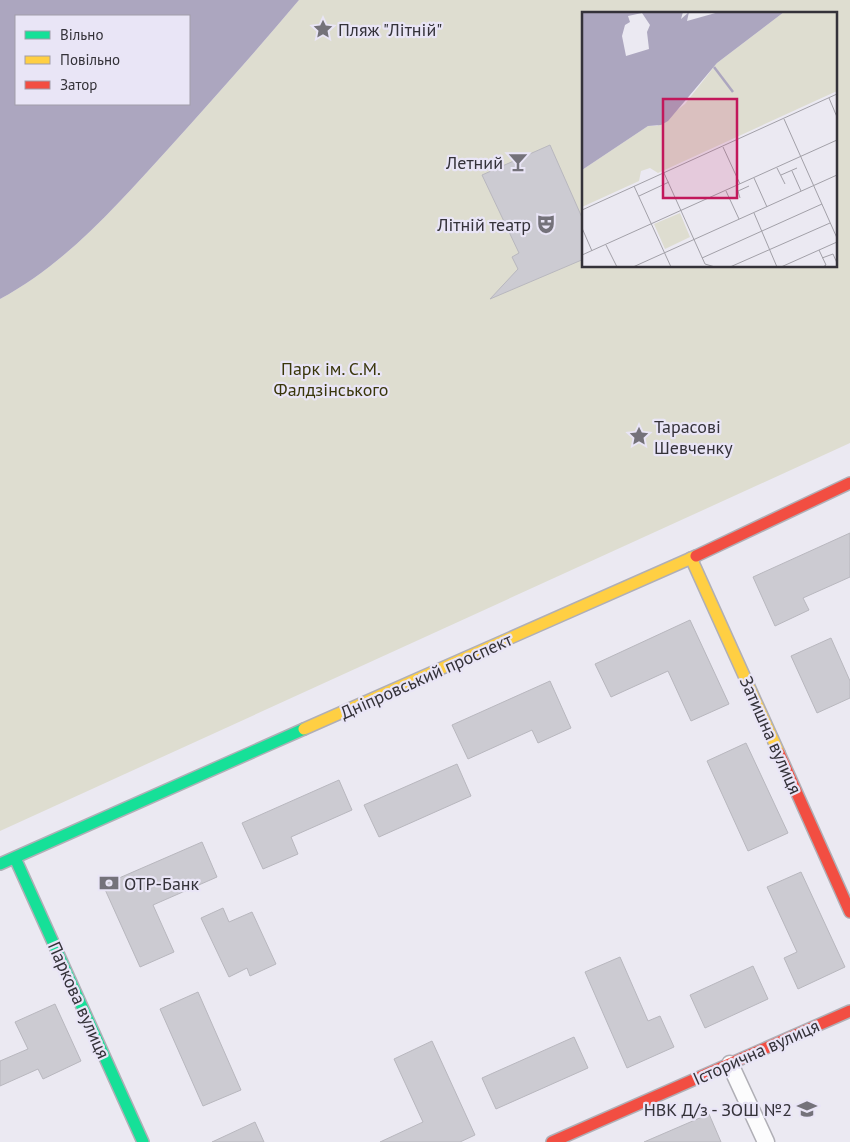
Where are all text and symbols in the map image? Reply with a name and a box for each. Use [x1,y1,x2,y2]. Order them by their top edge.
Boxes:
inset map [582,12,838,268]
legend [15,15,190,105]
place icon: Пляж "Літній" [312,18,334,40]
place label: Пляж "Літній" [338,18,442,41]
text: Вільно [60,25,103,44]
text: Повільно [60,50,120,69]
text: Затор [60,75,97,94]
place label: Летний [445,151,503,174]
bar icon: Летний [507,151,529,173]
place label: Літній театр [436,213,531,236]
theatre icon: Літній театр [535,213,557,235]
park label: Парк ім. С.М. Фалдзінського [274,357,388,401]
place label: Тарасові Шевченку [654,415,733,459]
place icon: Тарасові Шевченку [628,425,650,447]
street label: Дніпровський проспект [336,627,516,724]
street label: Затишна вулиця [735,672,807,798]
bank icon: ОТР-Банк [98,872,120,894]
place label: ОТР-Банк [124,872,200,895]
street label: Паркова вулиця [43,938,115,1062]
street label: Історична вулиця [689,1014,823,1090]
place label: НВК Д/з - ЗОШ №2 [644,1098,792,1121]
school or university icon: НВК Д/з - ЗОШ №2 [796,1098,818,1120]

